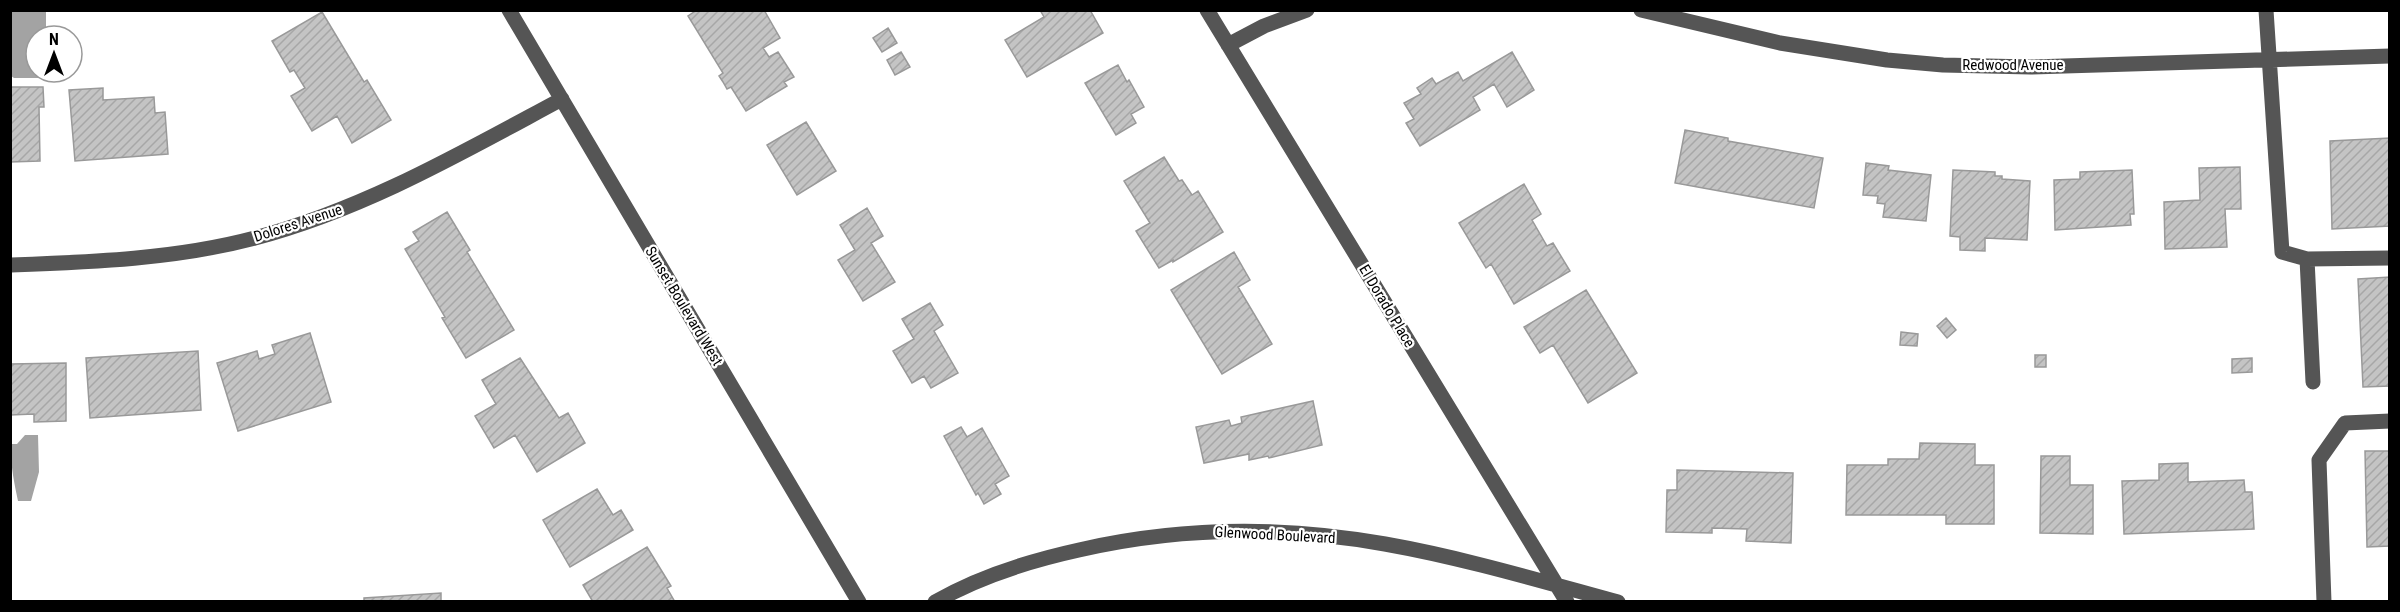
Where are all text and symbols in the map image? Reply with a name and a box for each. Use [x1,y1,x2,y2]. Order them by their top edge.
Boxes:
north arrow [24,24,84,84]
text: N [49,30,59,49]
street label: Redwood Avenue [1962,56,2064,74]
street label: Dolores Avenue [251,200,345,246]
street label: Sunset Boulevard West [641,243,727,369]
street label: El Dorado Place [1355,261,1419,351]
street label: Glenwood Boulevard [1214,523,1336,547]

